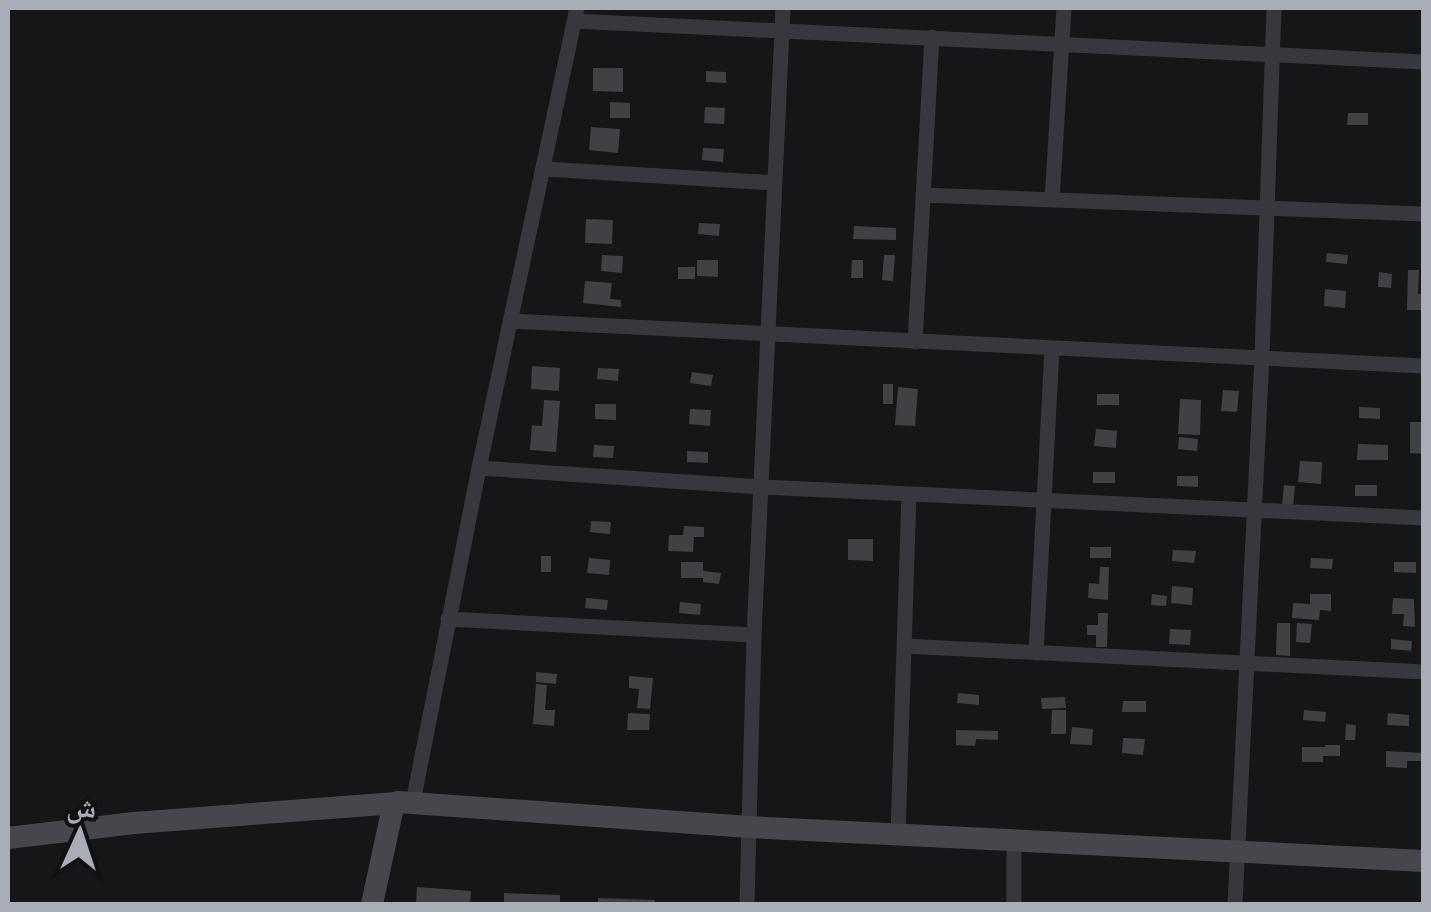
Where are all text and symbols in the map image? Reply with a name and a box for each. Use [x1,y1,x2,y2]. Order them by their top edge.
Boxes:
north arrow [30,782,130,882]
text: ش [66,789,97,825]

